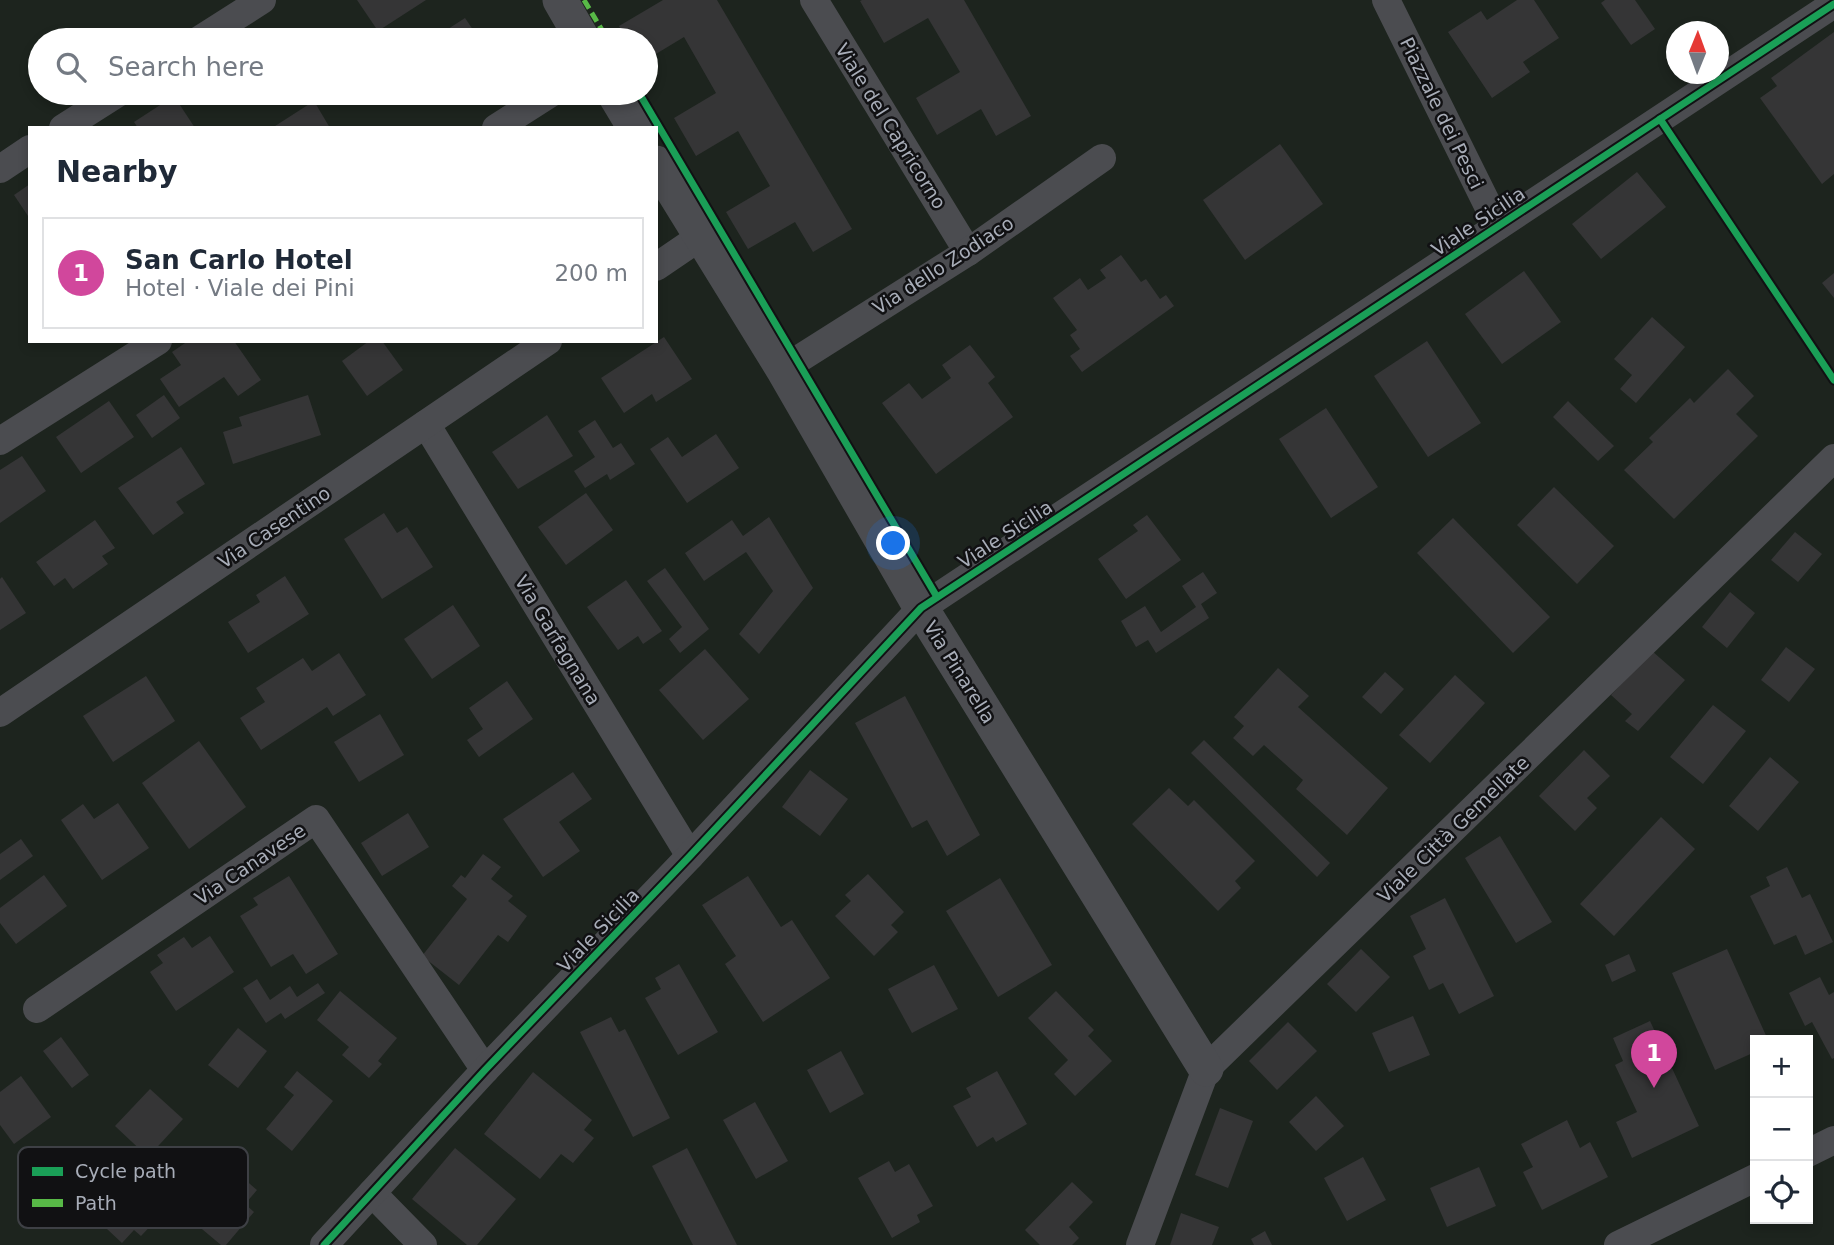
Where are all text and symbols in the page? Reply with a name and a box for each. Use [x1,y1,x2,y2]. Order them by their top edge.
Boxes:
north arrow [1666,21,1729,84]
search box [28,28,658,105]
street label: Piazzale dei Pesci [1396,34,1488,192]
street label: Viale del Capricorno [831,39,951,213]
icon: search [52,48,90,86]
text: Search here [108,52,264,82]
text: Nearby [56,154,178,189]
street label: Viale Sicilia [1427,182,1529,260]
street label: Via dello Zodiaco [869,211,1017,319]
text: San Carlo Hotel [125,245,353,275]
text: 1 [73,260,89,286]
text: 200 m [554,260,628,286]
text: Hotel · Viale dei Pini [125,275,355,301]
street label: Via Casentino [214,481,334,573]
street label: Viale Sicilia [954,495,1056,573]
your location [876,526,910,560]
street label: Via Garfagnana [511,571,605,709]
street label: Via Pinarella [920,617,1000,727]
street label: Viale Città Gemellate [1373,751,1533,907]
street label: Via Canavese [191,819,309,909]
street label: Viale Sicilia [553,884,643,976]
pin: 1 [1631,1030,1677,1088]
map controls [1750,1035,1813,1224]
button: + [1750,1035,1813,1098]
button: − [1750,1098,1813,1161]
legend [18,1147,248,1228]
text: Cycle path [75,1160,176,1182]
button: locate [1750,1161,1813,1224]
text: Path [75,1192,117,1214]

